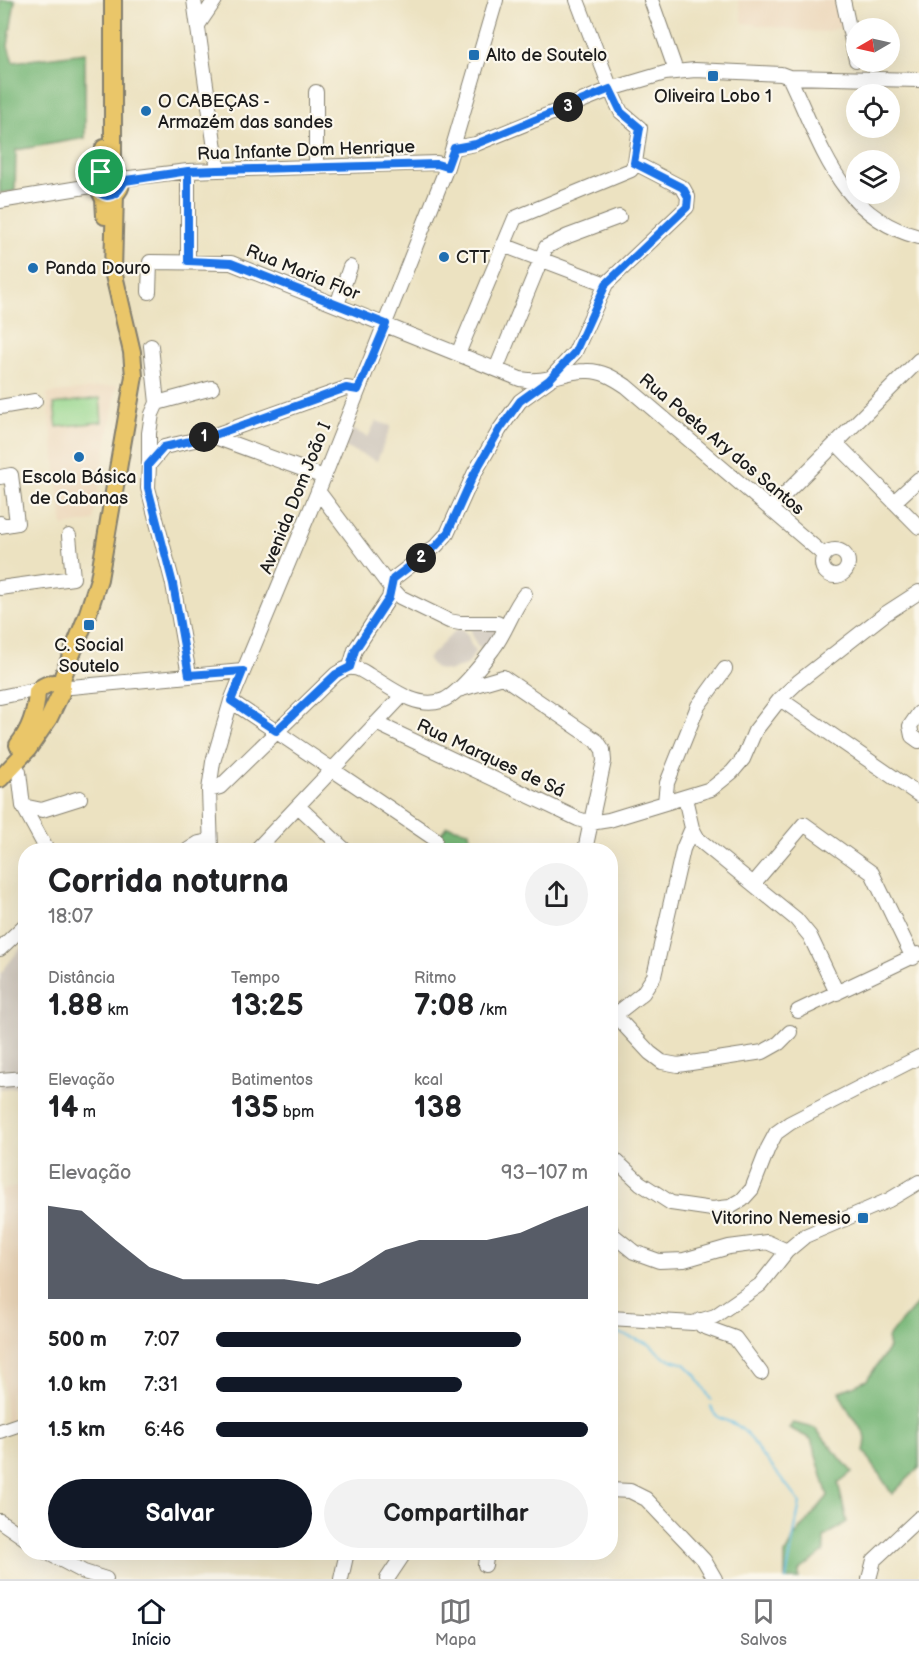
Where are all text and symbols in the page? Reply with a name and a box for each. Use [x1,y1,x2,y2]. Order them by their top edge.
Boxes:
north arrow [846,18,900,72]
map controls [846,18,900,204]
place label: Alto de Soutelo [486,45,607,66]
marker: Alto de Soutelo [467,48,481,62]
marker: Oliveira Lobo 1 [706,69,720,83]
button: locate [846,84,900,138]
place label: Oliveira Lobo 1 [654,86,772,107]
place label: O CABEÇAS - Armazém das sandes [158,91,333,133]
pin: 3 [553,92,583,122]
text: 3 [563,97,573,116]
marker: O CABEÇAS - Armazém das sandes [139,104,153,118]
street label: Rua Infante Dom Henrique [197,136,416,165]
pin [75,146,126,197]
button: layers [846,150,900,204]
icon: arrive [84,155,117,188]
street label: Rua Maria Flor [243,240,363,305]
place label: CTT [456,247,491,268]
marker: CTT [437,250,451,264]
place label: Panda Douro [45,258,151,279]
marker: Panda Douro [26,261,40,275]
street label: Rua Poeta Ary dos Santos [635,369,809,520]
street label: Avenida Dom João I [255,419,335,577]
pin: 1 [189,422,219,452]
text: 1 [201,427,207,446]
marker: Escola Básica de Cabanas [72,450,86,464]
place label: Escola Básica de Cabanas [22,467,136,509]
pin: 2 [406,543,436,573]
text: 2 [416,548,426,567]
marker: C. Social Soutelo [82,618,96,632]
place label: C. Social Soutelo [54,635,124,677]
street label: Rua Marques de Sá [413,715,568,802]
text: Corrida noturna [48,862,289,902]
button: share [525,863,588,926]
text: 18:07 [48,905,93,929]
text: Distância [48,969,115,988]
text: Tempo [231,969,280,988]
text: Ritmo [414,969,456,988]
text: 1.88 [48,988,103,1024]
text: 13:25 [231,988,304,1024]
text: 7:08 [414,988,474,1024]
text: km [103,1001,129,1020]
text: /km [474,1001,507,1020]
text: Elevação [48,1071,115,1090]
text: Batimentos [231,1071,313,1090]
text: kcal [414,1071,443,1090]
text: 14 [48,1090,78,1126]
text: 135 [231,1090,278,1126]
text: 138 [414,1090,462,1126]
text: m [78,1103,96,1122]
text: bpm [278,1103,314,1122]
text: Elevação [48,1161,131,1185]
text: 93–107 m [501,1161,588,1185]
place label: Vitorino Nemesio [711,1208,851,1229]
marker: Vitorino Nemesio [856,1211,870,1225]
text: 500 m [48,1328,107,1352]
text: 7:07 [144,1328,179,1352]
text: 1.0 km [48,1373,106,1397]
text: 7:31 [144,1373,178,1397]
text: 1.5 km [48,1418,105,1442]
text: 6:46 [144,1418,185,1442]
button: Salvar [48,1479,312,1548]
button: Compartilhar [324,1479,588,1548]
tab: Início [132,1595,171,1650]
tab: Mapa [435,1595,476,1650]
tab: Salvos [740,1595,787,1650]

